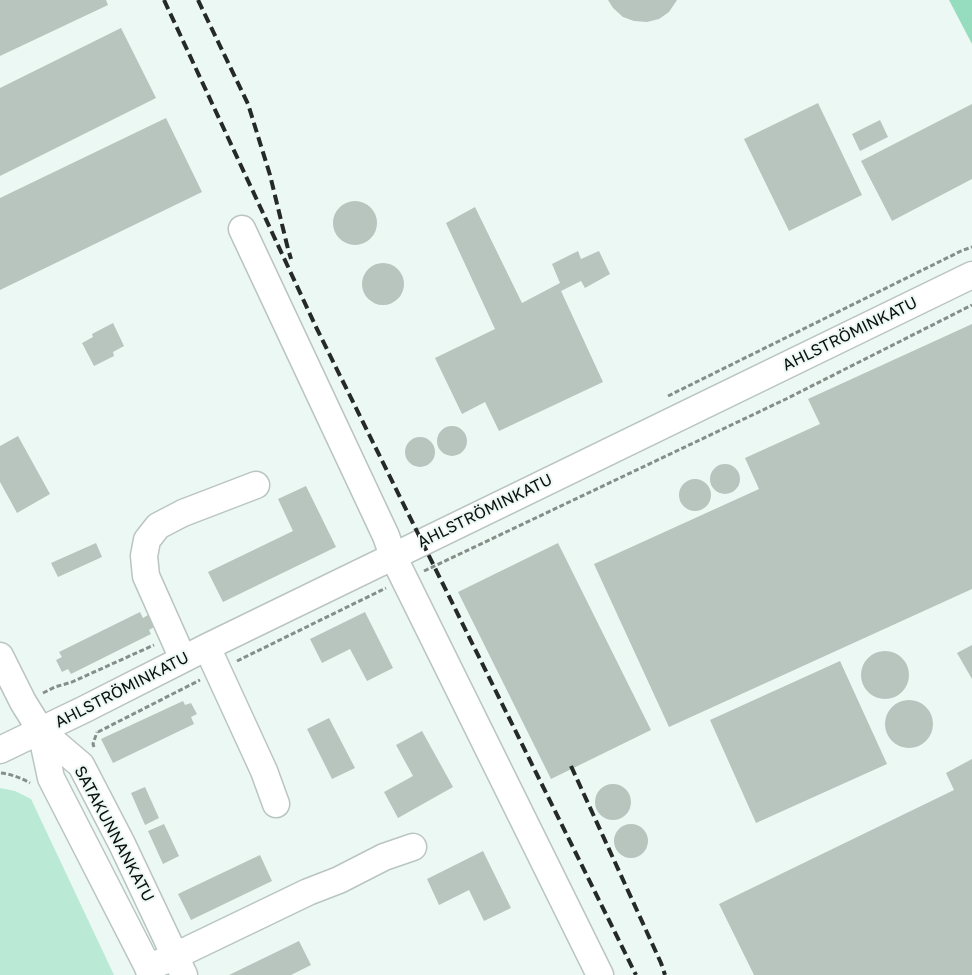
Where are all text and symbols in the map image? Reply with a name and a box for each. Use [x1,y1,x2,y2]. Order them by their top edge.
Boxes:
street label: AHLSTRÖMINKATU [779,293,921,375]
street label: AHLSTRÖMINKATU [414,470,556,552]
street label: AHLSTRÖMINKATU [52,648,192,732]
street label: SATAKUNNANKATU [70,763,158,905]

